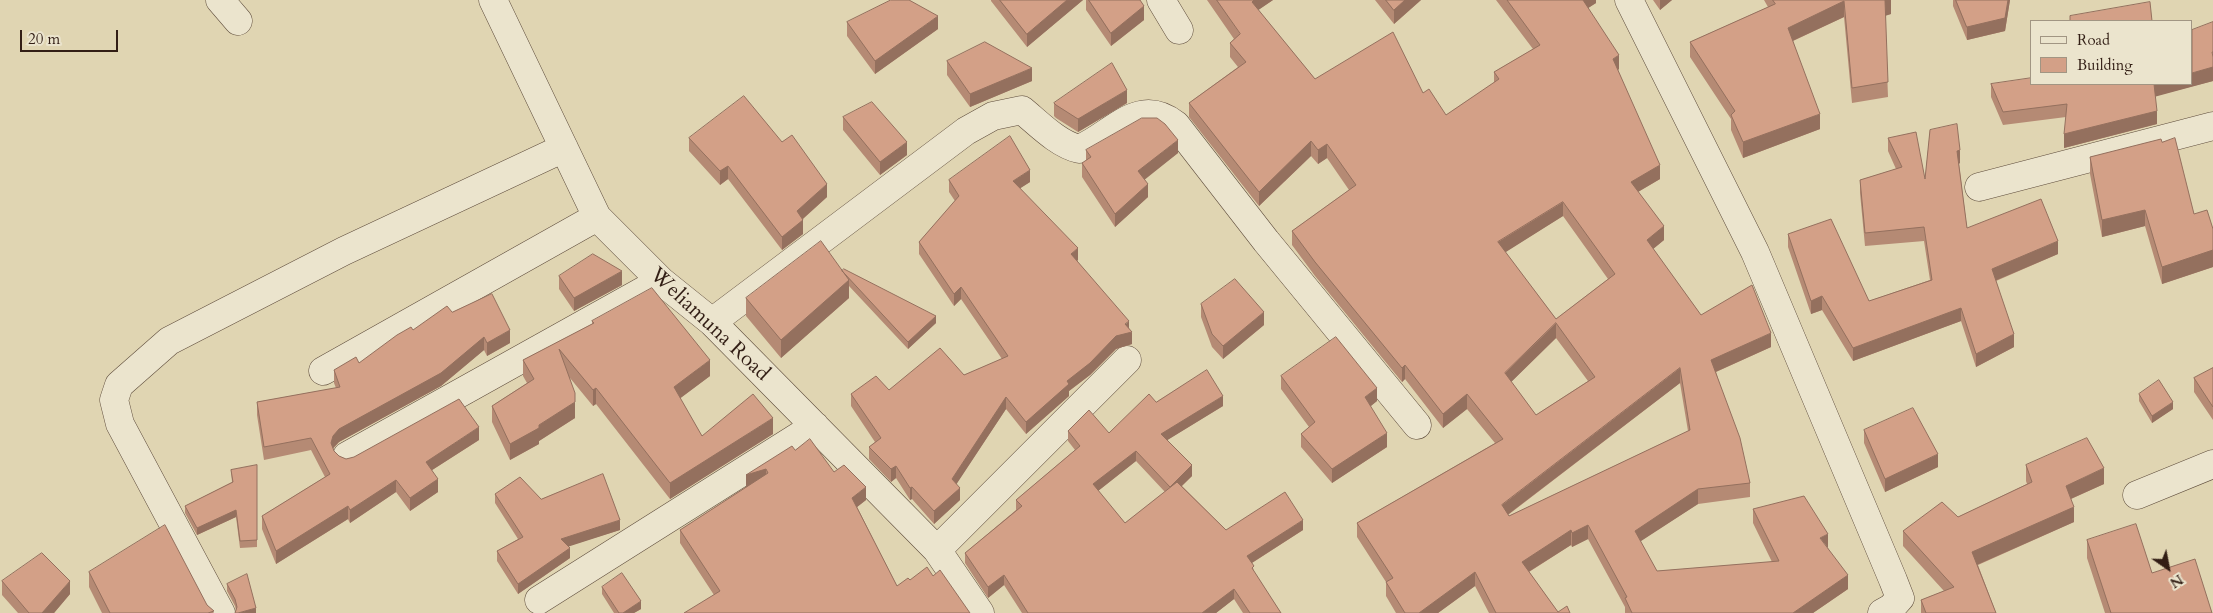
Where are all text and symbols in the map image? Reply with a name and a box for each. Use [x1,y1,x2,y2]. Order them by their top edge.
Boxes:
scale bar [22,20,120,52]
legend [2030,20,2193,85]
text: 20 m [28,29,60,49]
text: Road [2077,30,2110,50]
text: Building [2077,55,2133,75]
street label: Weliamuna Road [644,263,774,387]
north arrow [2143,543,2193,593]
text: N [2166,570,2187,592]

